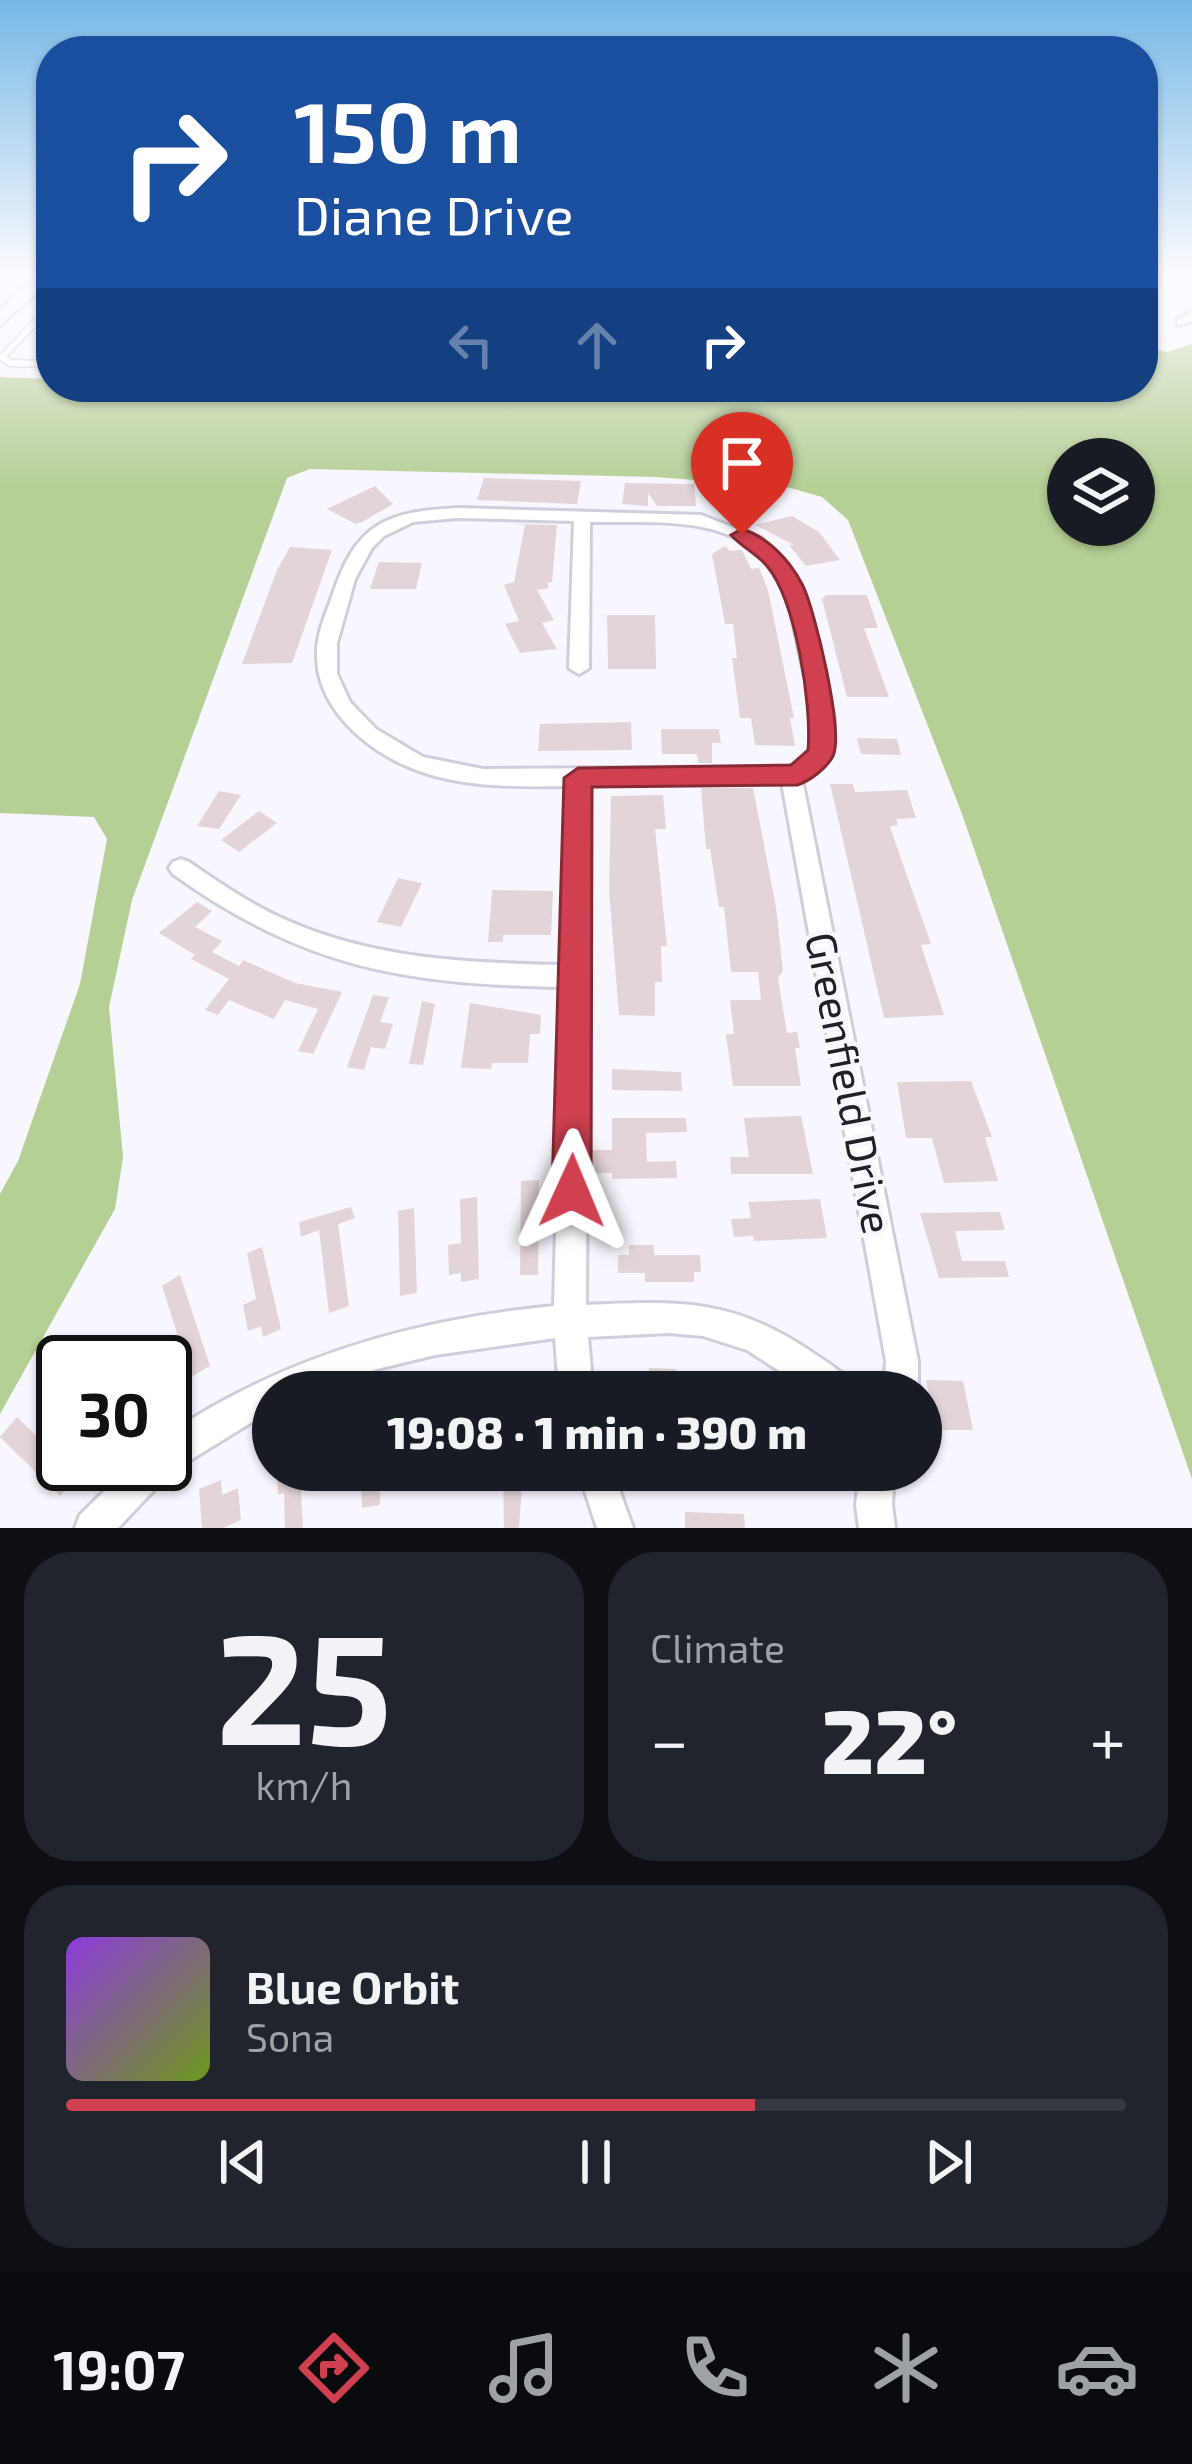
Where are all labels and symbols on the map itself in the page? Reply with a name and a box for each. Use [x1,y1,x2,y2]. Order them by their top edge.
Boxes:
pin [691,412,793,535]
street label: Greenfield Drive [797,928,905,1237]
position arrow [509,1128,635,1254]
speed limit sign: 30 [36,1335,192,1491]

